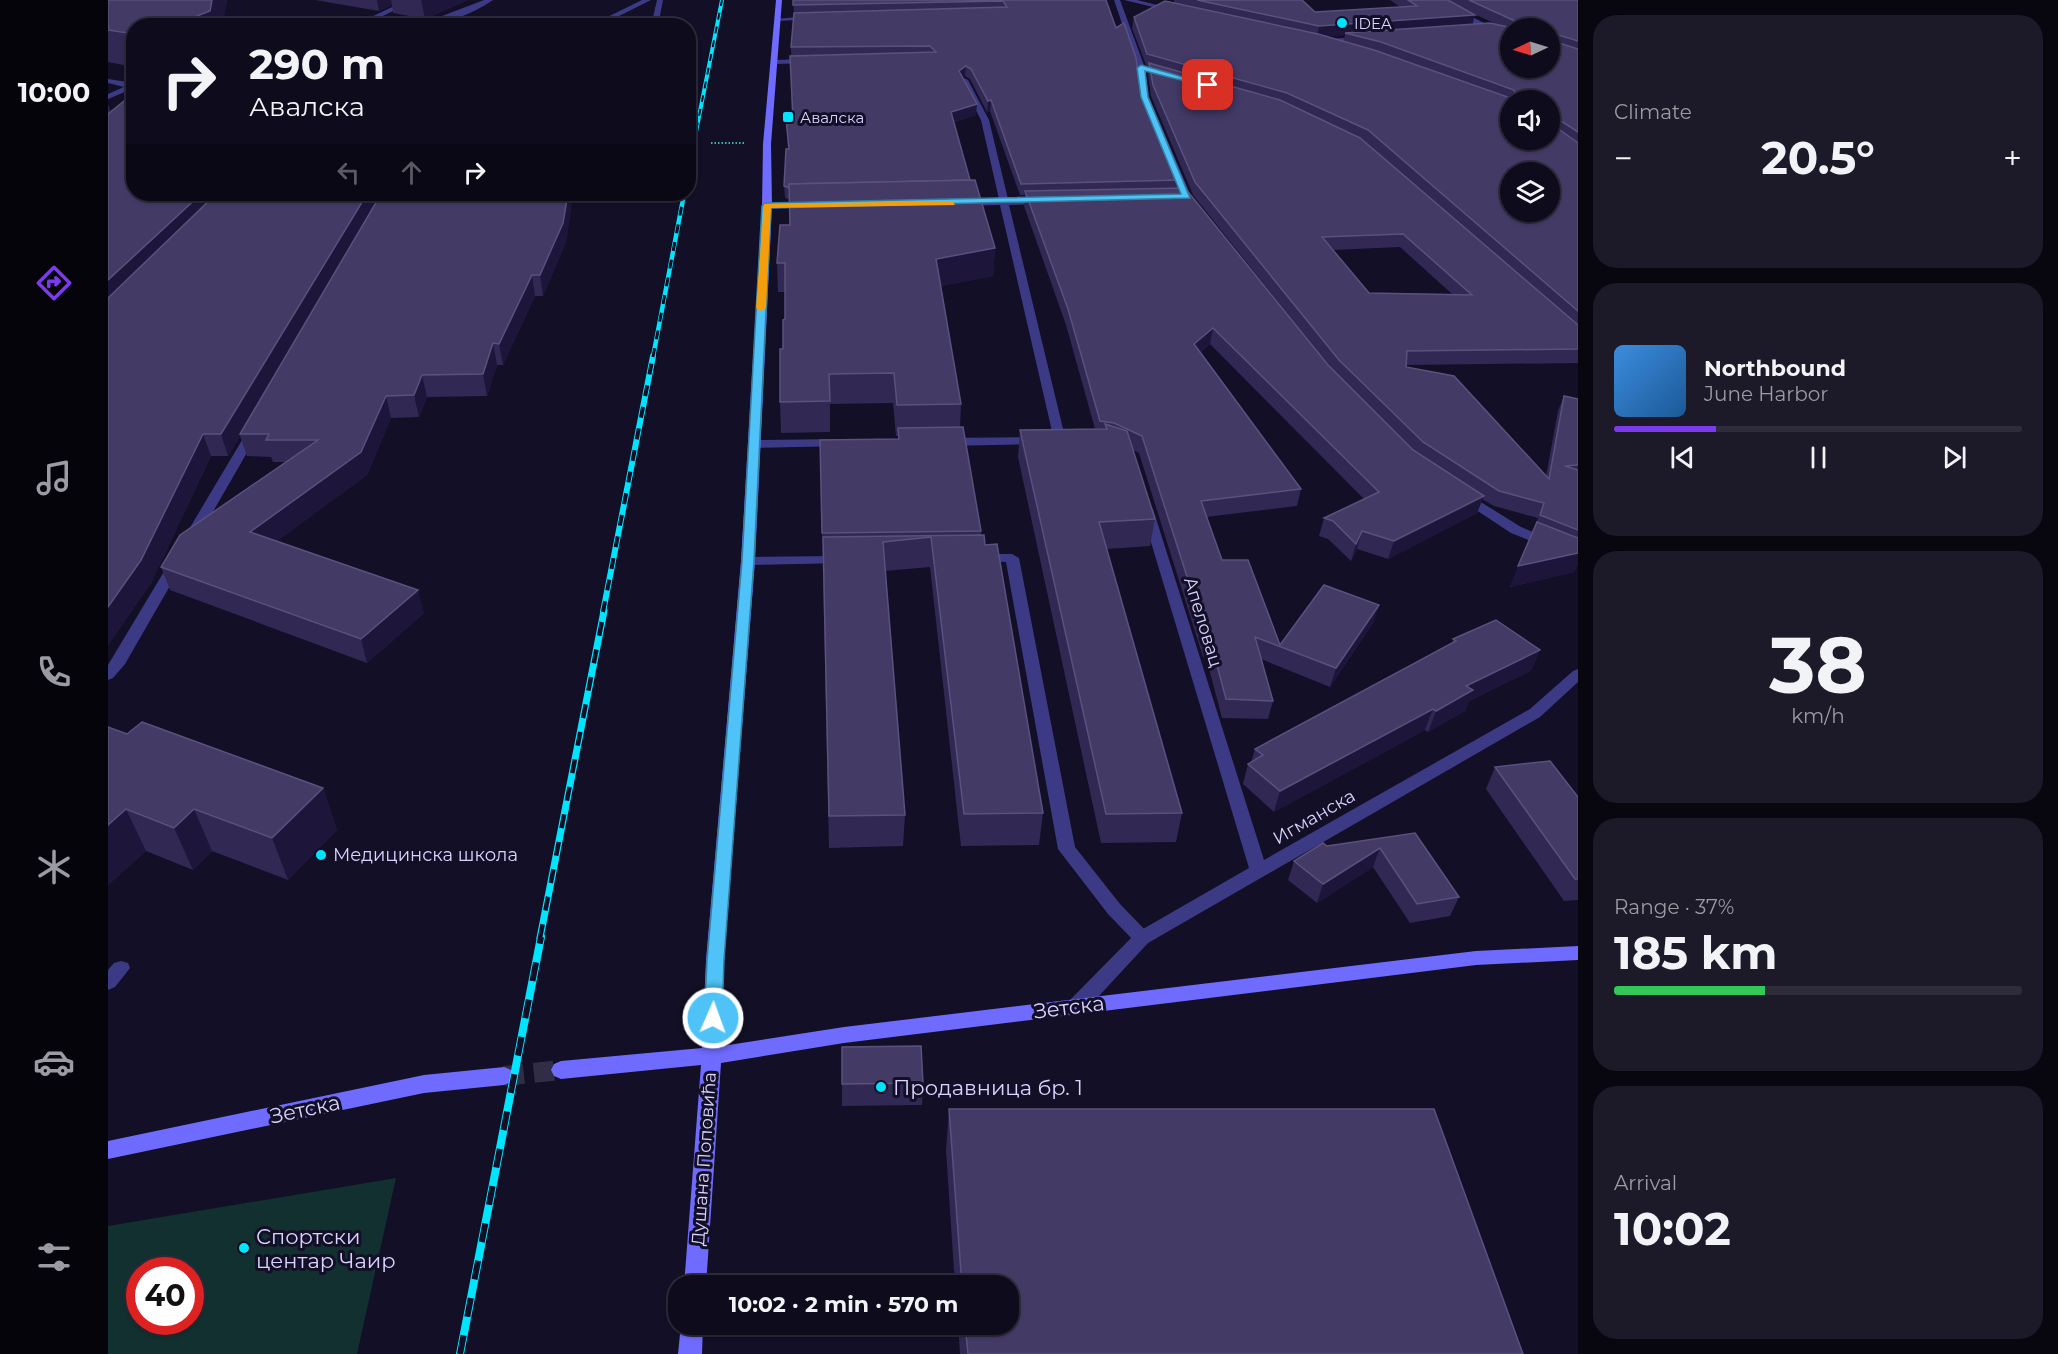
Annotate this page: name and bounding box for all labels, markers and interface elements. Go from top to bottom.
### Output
place label: IDEA [1354,14,1392,33]
marker: IDEA [1335,16,1349,30]
north arrow [1500,18,1560,78]
map controls [1500,18,1560,222]
text: 290 m [249,38,385,90]
icon: right [150,42,228,120]
pin [1182,59,1233,110]
icon: arrive [1191,68,1224,101]
text: 10:00 [18,76,90,109]
text: Авалска [249,90,365,123]
button: sound [1500,90,1560,150]
text: Climate [1614,100,1692,124]
place label: Авалска [800,108,864,127]
marker: Авалска [781,110,795,124]
text: 20.5° [1761,130,1875,185]
text: − [1614,138,1633,178]
text: + [2003,138,2022,178]
icon: left [332,156,365,189]
icon: ahead [395,156,428,189]
icon: right [458,156,491,189]
button: layers [1500,162,1560,222]
icon: directions [33,262,75,304]
text: Northbound [1704,355,1846,382]
text: June Harbor [1704,382,1828,406]
icon: previous [1666,441,1699,474]
icon: pause [1802,441,1835,474]
icon: next [1938,441,1971,474]
icon: music [33,457,75,499]
street label: Апеловац [1179,574,1227,670]
text: 38 [1769,617,1867,713]
icon: phone [33,651,75,693]
text: km/h [1791,704,1845,728]
street label: Игманска [1269,785,1359,849]
place label: Медицинска школа [333,844,518,866]
icon: climate [33,846,75,888]
marker: Медицинска школа [314,848,328,862]
text: Range · 37% [1614,895,1734,919]
text: 185 km [1614,925,1777,980]
position arrow [681,986,745,1050]
street label: Зетска [1032,990,1106,1024]
icon: car [33,1041,75,1083]
street label: Душана Поповића [687,1071,721,1247]
place label: Продавница бр. 1 [893,1075,1083,1100]
marker: Продавница бр. 1 [874,1080,888,1094]
street label: Зетска [268,1089,342,1129]
text: Arrival [1614,1171,1677,1195]
text: 10:02 [1614,1201,1731,1256]
place label: Спортски центар Чаир [256,1224,396,1273]
icon: filters [33,1236,75,1278]
marker: Спортски центар Чаир [237,1241,251,1255]
speed limit sign: 40 [126,1257,204,1335]
text: 10:02 · 2 min · 570 m [729,1291,958,1318]

